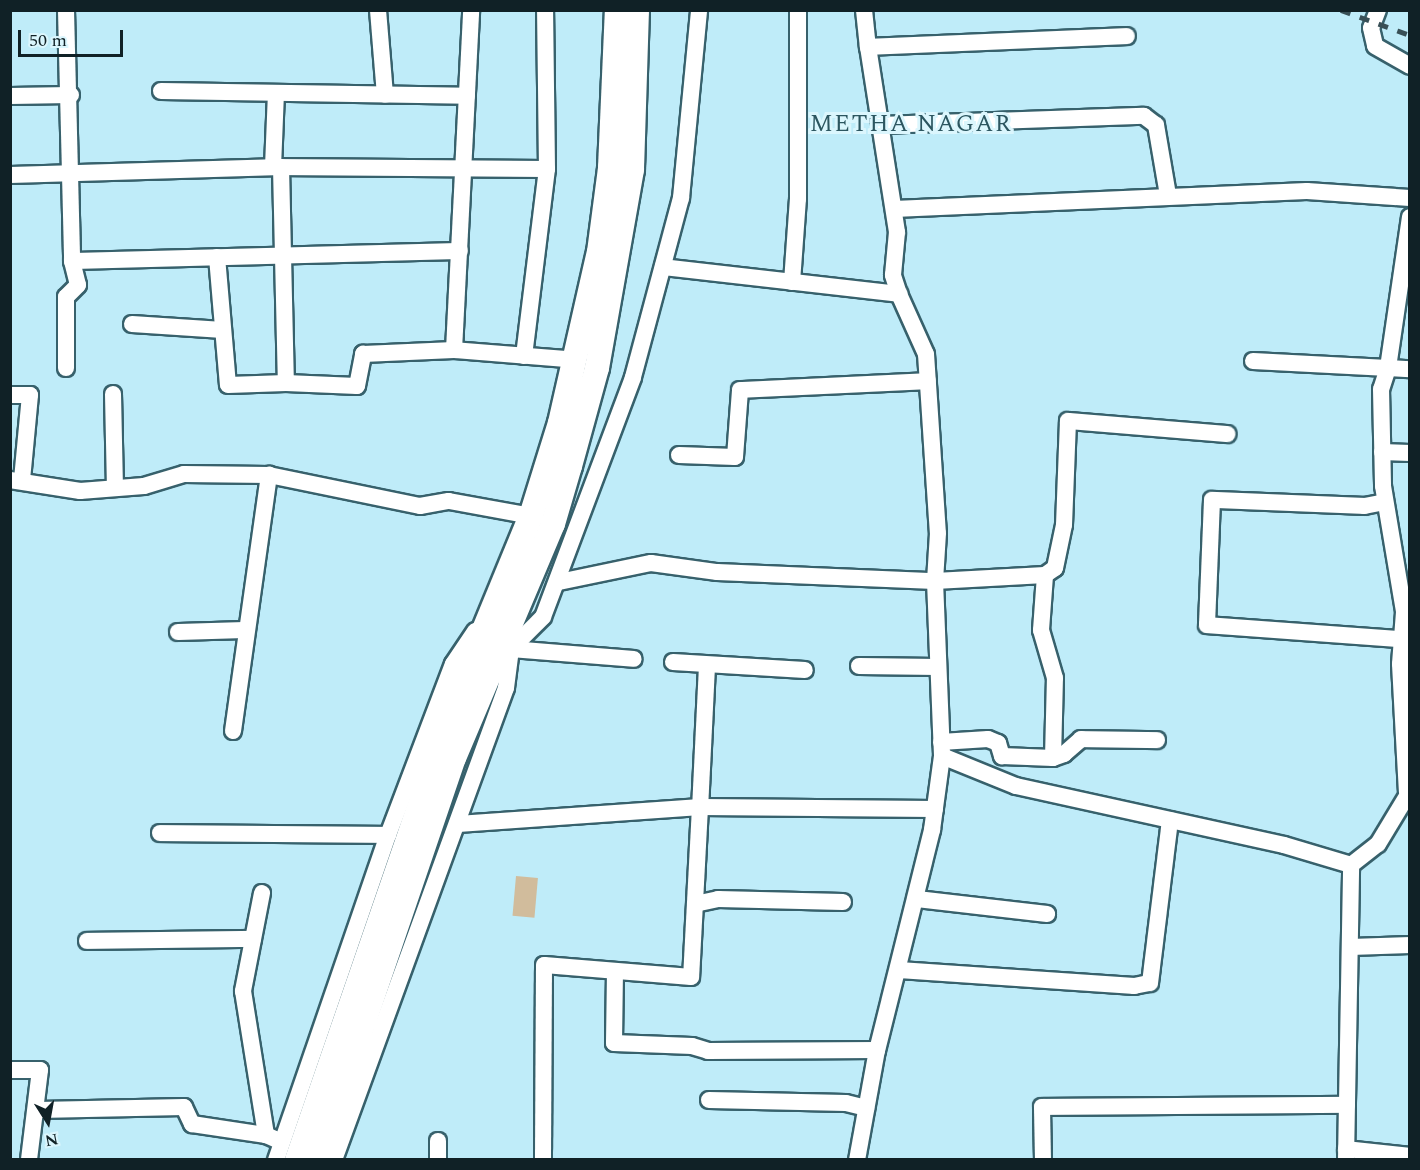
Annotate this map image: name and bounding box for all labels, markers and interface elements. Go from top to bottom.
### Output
scale bar [21,18,126,56]
text: 50 m [29,27,67,54]
district label: METHA NAGAR [810,111,1012,139]
north arrow [18,1092,78,1152]
text: N [43,1127,60,1153]

